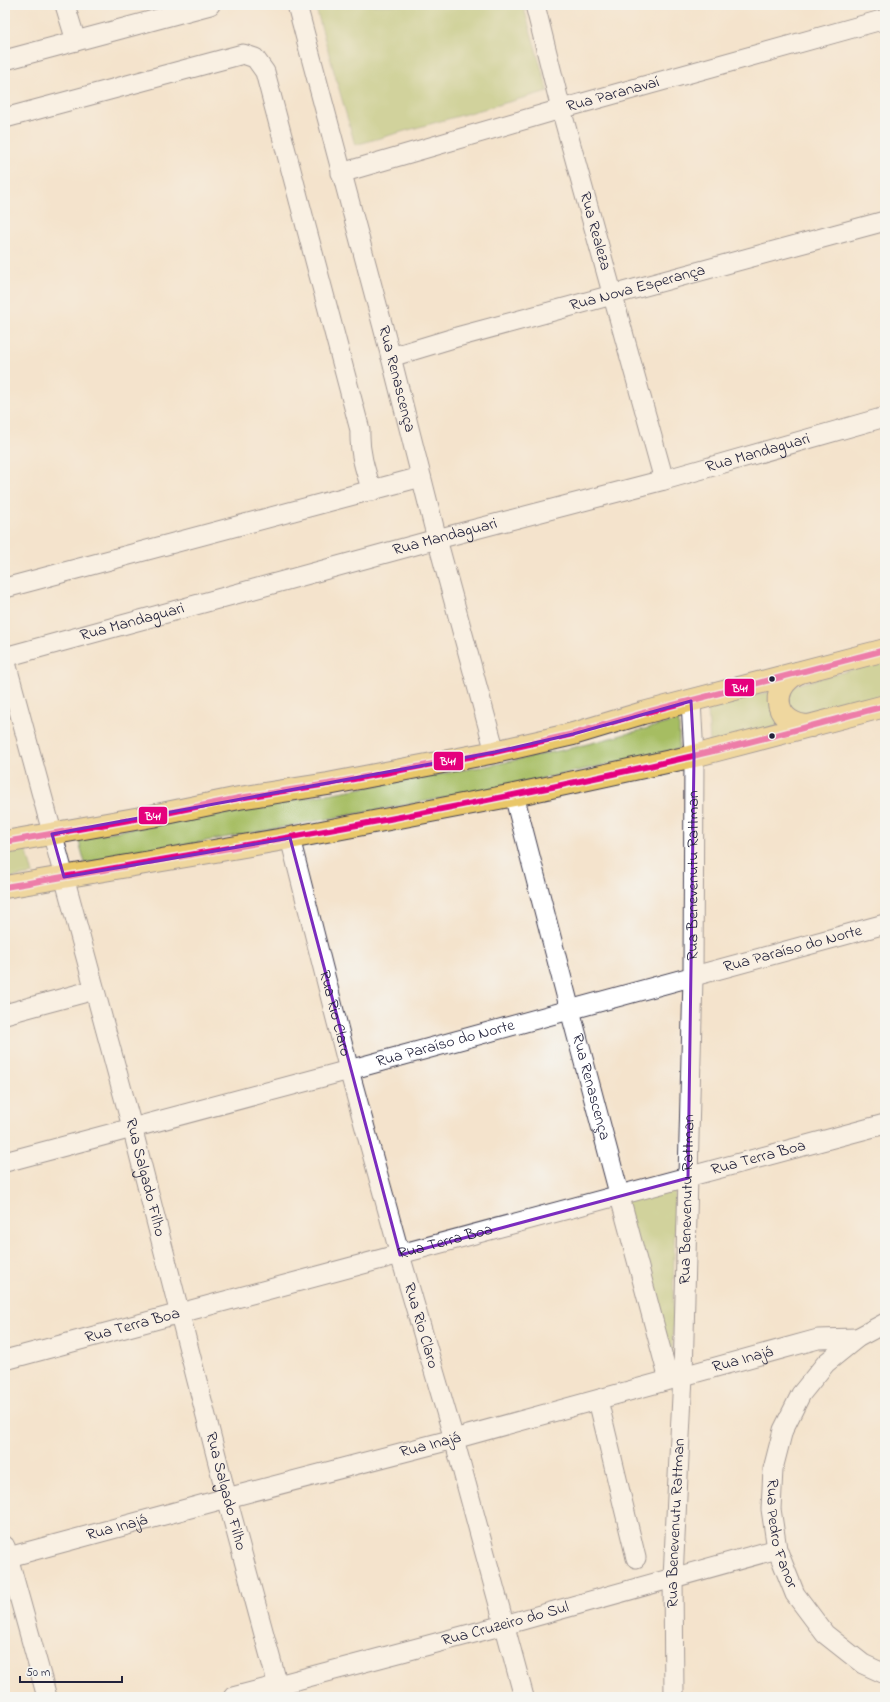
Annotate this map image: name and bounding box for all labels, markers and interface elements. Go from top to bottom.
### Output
street label: Rua Paranavaí [564,70,662,119]
street label: Rua Realeza [573,189,617,273]
street label: Rua Nova Esperança [567,258,708,318]
street label: Rua Renascença [371,323,422,435]
street label: Rua Mandaguari [703,427,813,479]
street label: Rua Mandaguari [390,512,500,563]
street label: Rua Mandaguari [77,596,187,648]
unlabelled marker [767,674,777,684]
line badge: B41 [724,678,755,697]
text: B41 [731,681,748,697]
unlabelled marker [767,731,777,741]
line badge: B41 [433,751,464,771]
text: B41 [439,754,456,770]
street label: Rua Benevenutu Rattman [681,790,706,961]
line badge: B41 [138,806,168,825]
text: B41 [144,809,161,825]
street label: Rua Paraíso do Norte [721,919,865,979]
street label: Rua Rio Claro [312,968,357,1059]
street label: Rua Paraíso do Norte [373,1013,518,1074]
street label: Rua Renascença [565,1031,616,1143]
street label: Rua Benevenutu Rattman [673,1114,702,1285]
street label: Rua Salgado Filho [118,1116,172,1239]
street label: Rua Terra Boa [708,1134,808,1182]
street label: Rua Terra Boa [395,1218,496,1266]
street label: Rua Rio Claro [397,1280,445,1371]
street label: Rua Terra Boa [82,1302,183,1350]
street label: Rua Inajá [710,1340,776,1379]
street label: Rua Inajá [397,1426,464,1465]
street label: Rua Salgado Filho [199,1430,253,1553]
street label: Rua Benevenutu Rattman [661,1437,692,1608]
street label: Rua Pedro Fanor [759,1478,804,1592]
street label: Rua Inajá [84,1508,150,1547]
street label: Rua Cruzeiro do Sul [439,1595,572,1653]
scale bar [20,1658,122,1684]
text: 50 m [26,1664,50,1682]

